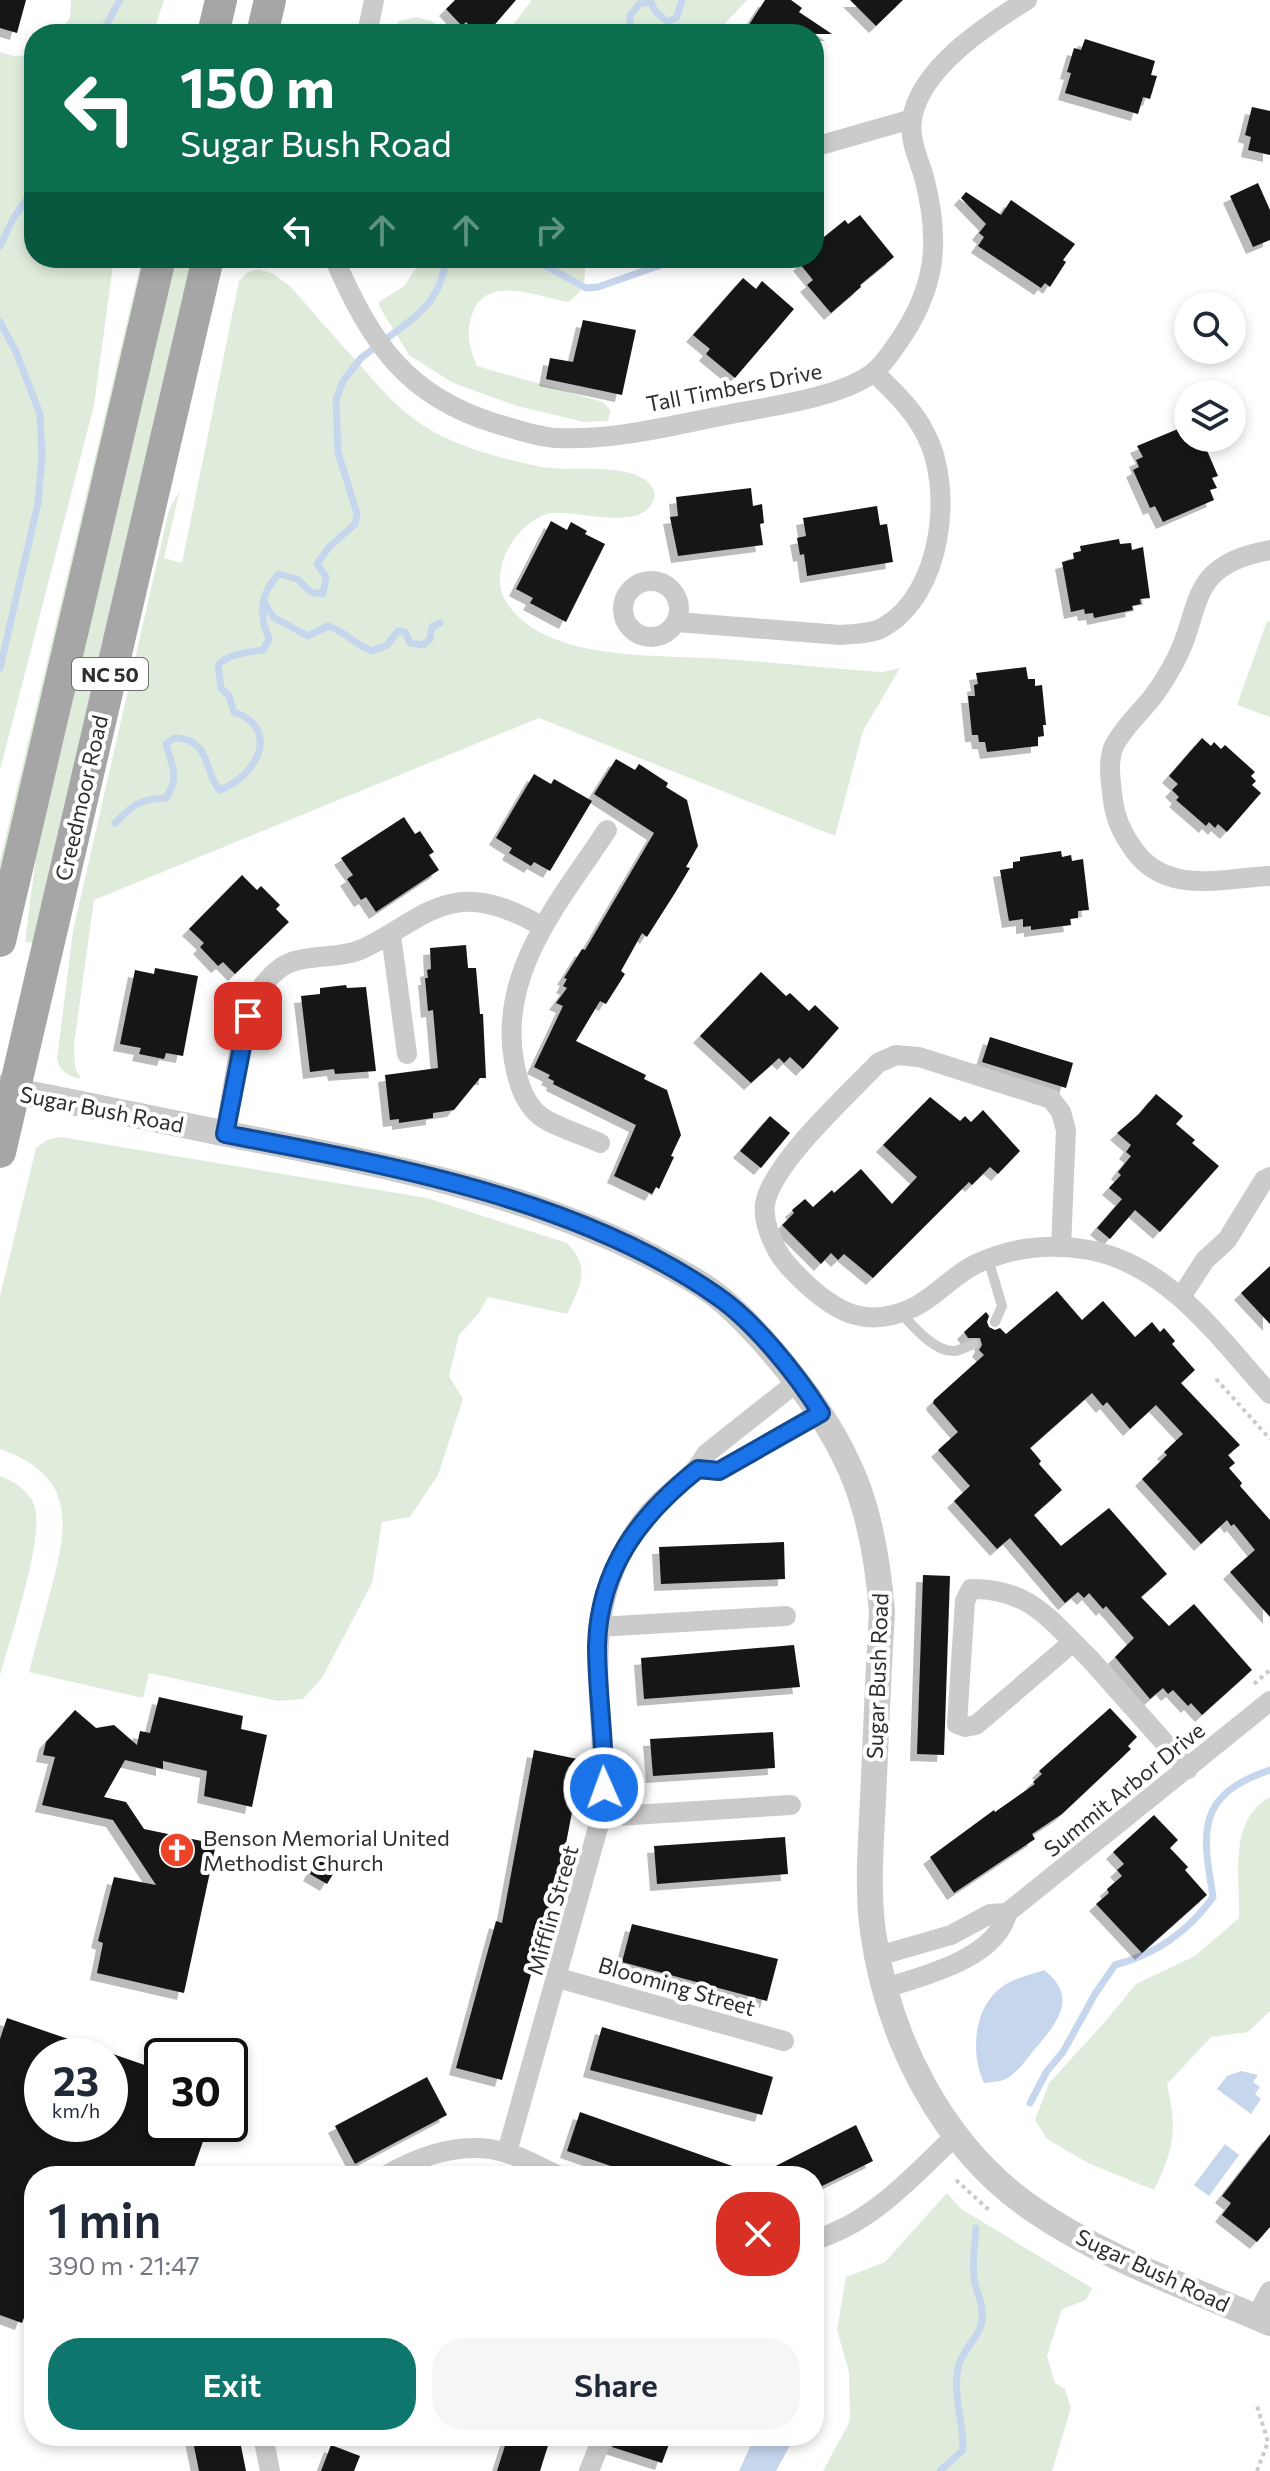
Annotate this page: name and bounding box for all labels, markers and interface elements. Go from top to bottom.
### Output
text: 150 m [180,51,335,120]
icon: left [48,56,152,160]
text: Sugar Bush Road [180,120,452,164]
icon: left [276,208,320,252]
icon: ahead [360,208,404,252]
icon: ahead [444,208,488,252]
icon: right [528,208,572,252]
map controls [1174,292,1246,452]
button: search [1174,292,1246,364]
street label: Tall Timbers Drive [644,357,824,417]
button: layers [1174,380,1246,452]
road number: NC 50 [72,658,148,690]
street label: Creedmoor Road [49,712,113,884]
pin [214,982,282,1050]
icon: arrive [226,994,270,1038]
street label: Sugar Bush Road [18,1080,186,1138]
street label: Sugar Bush Road [861,1593,893,1759]
street label: Summit Arbor Drive [1038,1716,1210,1862]
position arrow [562,1746,646,1830]
place label: Benson Memorial United Methodist Church [203,1824,450,1876]
church icon: Benson Memorial United Methodist Church [158,1831,196,1869]
street label: Mifflin Street [521,1842,583,1978]
street label: Blooming Street [595,1951,759,2021]
speed limit sign: 30 [144,2038,248,2142]
text: 23 [53,2055,99,2104]
text: km/h [52,2098,100,2122]
text: 1 min [48,2189,161,2248]
button: close [716,2192,800,2276]
street label: Sugar Bush Road [1072,2223,1234,2317]
text: 390 m · 21:47 [48,2249,200,2280]
button: Exit [48,2338,416,2430]
button: Share [432,2338,800,2430]

